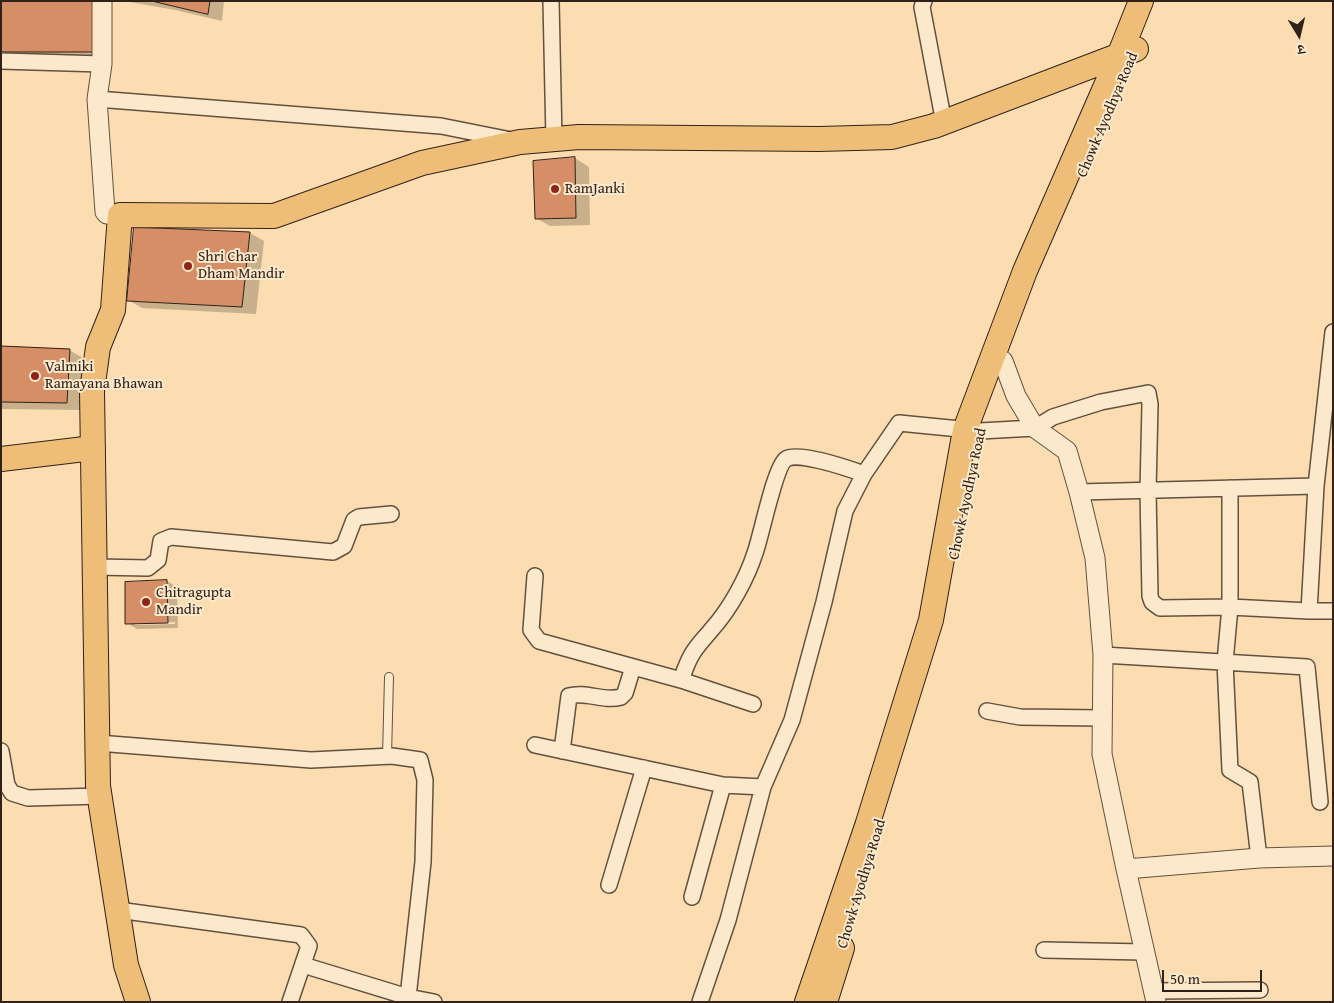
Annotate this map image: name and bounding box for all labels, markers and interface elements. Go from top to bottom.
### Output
north arrow [1274,10,1324,60]
text: उ [1296,39,1306,60]
street label: Chowk Ayodhya Road [1073,50,1143,180]
place label: RamJanki [565,180,625,198]
marker: RamJanki [549,183,561,195]
place label: Shri Char Dham Mandir [198,248,284,283]
marker: Shri Char Dham Mandir [182,260,194,272]
place label: Valmiki Ramayana Bhawan [45,358,163,393]
marker: Valmiki Ramayana Bhawan [29,370,41,382]
street label: Chowk Ayodhya Road [945,426,991,562]
place label: Chitragupta Mandir [156,584,231,619]
marker: Chitragupta Mandir [140,596,152,608]
street label: Chowk Ayodhya Road [834,817,890,951]
scale bar [1164,960,1264,992]
text: 50 m [1170,968,1200,989]

